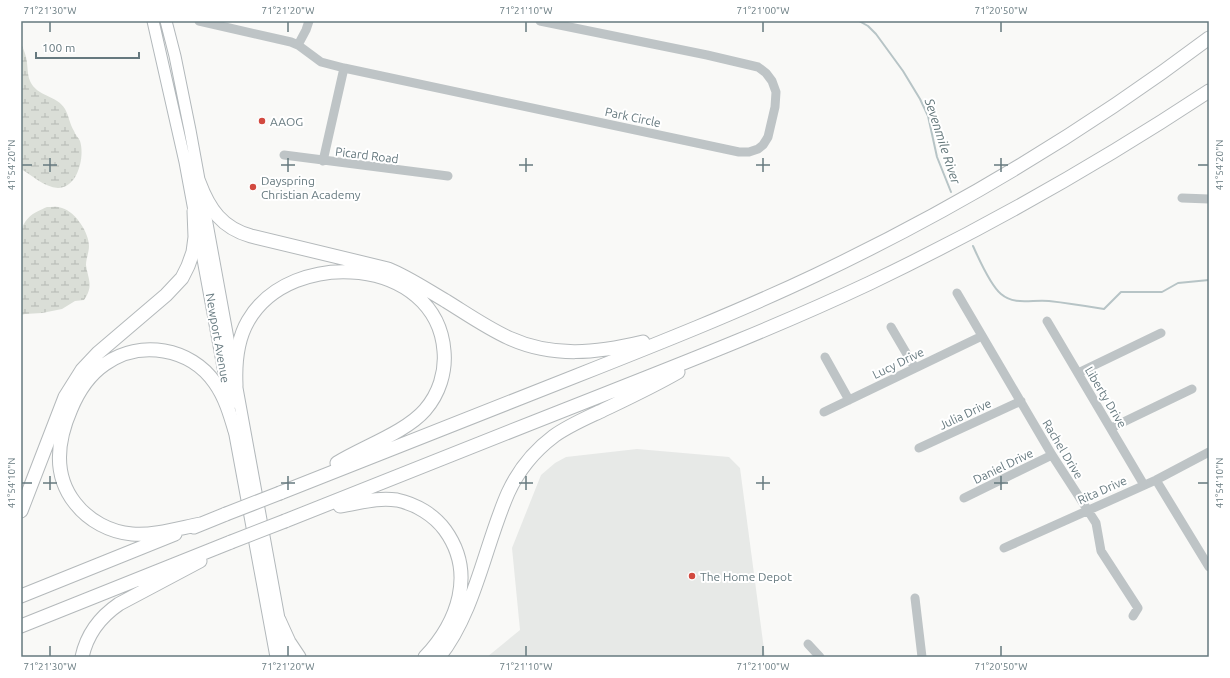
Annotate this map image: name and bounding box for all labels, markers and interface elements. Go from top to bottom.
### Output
text: 71°21'30"W [24,5,76,16]
text: 71°21'20"W [262,5,314,16]
text: 71°21'10"W [500,5,552,16]
text: 71°21'00"W [737,5,789,16]
text: 71°20'50"W [975,5,1027,16]
scale bar [36,34,139,60]
text: 100 m [42,41,75,54]
water label: Sevenmile River [922,95,964,187]
street label: Park Circle [604,105,662,129]
place label: AAOG [270,115,303,128]
marker: AAOG [257,116,267,126]
text: 41°54'20"N [6,140,17,190]
text: 41°54'20"N [1214,140,1225,190]
street label: Picard Road [335,145,399,165]
place label: Dayspring Christian Academy [261,174,361,201]
marker: Dayspring Christian Academy [248,182,258,192]
street label: Newport Avenue [204,292,232,384]
street label: Lucy Drive [870,345,926,381]
street label: Liberty Drive [1083,364,1129,430]
street label: Julia Drive [937,396,993,432]
street label: Rachel Drive [1040,417,1086,481]
street label: Daniel Drive [971,446,1035,486]
text: 41°54'10"N [6,458,17,508]
text: 41°54'10"N [1214,458,1225,508]
street label: Rita Drive [1075,473,1129,507]
place label: The Home Depot [700,570,792,583]
marker: The Home Depot [687,571,697,581]
text: 71°21'30"W [24,661,76,672]
text: 71°21'20"W [262,661,314,672]
text: 71°21'10"W [500,661,552,672]
text: 71°21'00"W [737,661,789,672]
text: 71°20'50"W [975,661,1027,672]

